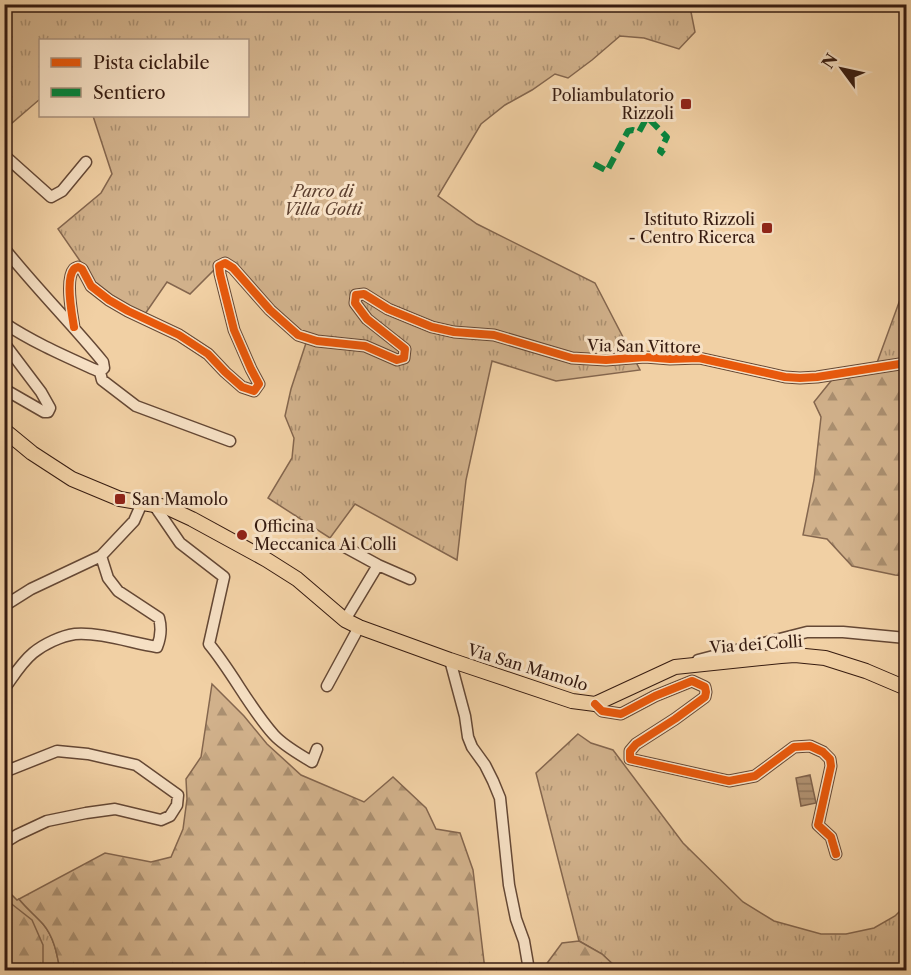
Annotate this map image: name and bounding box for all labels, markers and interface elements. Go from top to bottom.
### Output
legend [39,39,249,117]
north arrow [812,39,872,99]
text: N [817,49,842,72]
text: Pista ciclabile [93,52,210,74]
text: Sentiero [93,82,165,104]
place label: Poliambulatorio Rizzoli [551,85,674,123]
marker: Poliambulatorio Rizzoli [679,97,693,111]
park label: Parco di Villa Gotti [284,181,363,219]
place label: Istituto Rizzoli - Centro Ricerca [629,209,756,247]
marker: Istituto Rizzoli - Centro Ricerca [760,221,774,235]
street label: Via San Vittore [586,335,701,357]
place label: San Mamolo [132,489,228,509]
marker: San Mamolo [113,492,127,506]
place label: Officina Meccanica Ai Colli [254,516,397,554]
marker: Officina Meccanica Ai Colli [235,528,249,542]
street label: Via dei Colli [708,631,803,657]
street label: Via San Mamolo [464,639,591,695]

